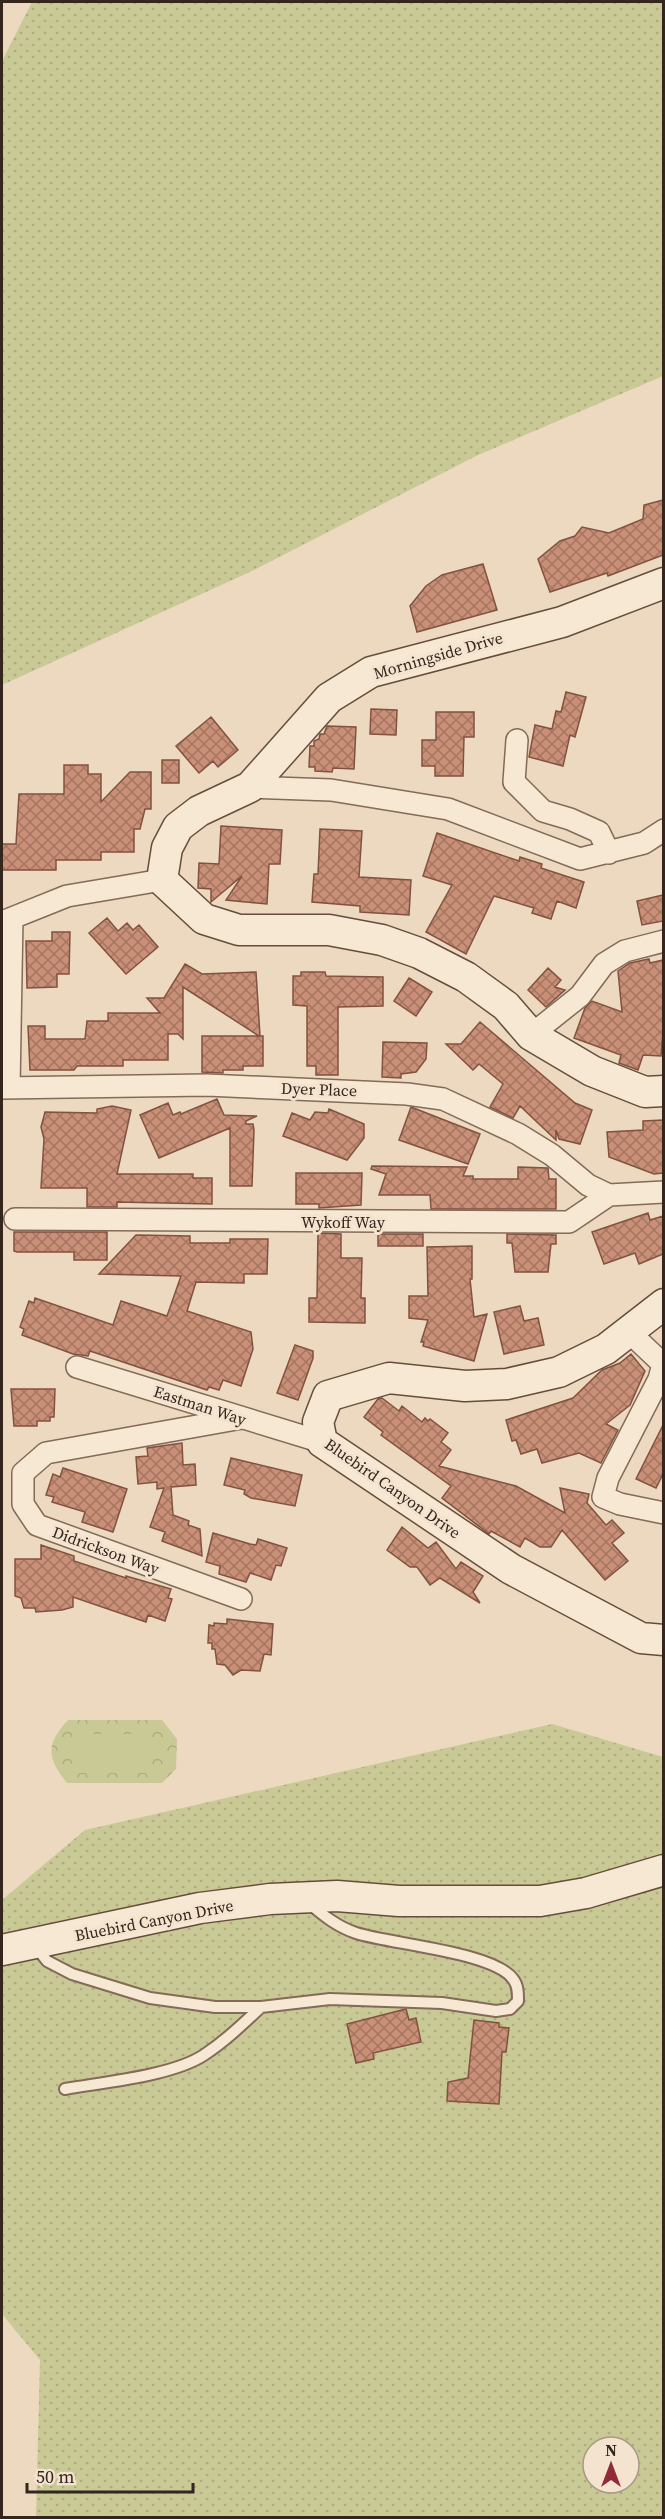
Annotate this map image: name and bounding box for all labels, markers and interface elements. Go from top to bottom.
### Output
street label: Morningside Drive [371,626,505,684]
street label: Dyer Place [281,1077,357,1101]
street label: Wykoff Way [301,1211,386,1233]
street label: Eastman Way [151,1380,250,1431]
street label: Bluebird Canyon Drive [321,1433,465,1543]
street label: Didrickson Way [50,1520,163,1580]
street label: Bluebird Canyon Drive [73,1894,235,1946]
north arrow [581,2435,641,2495]
text: N [605,2439,617,2461]
scale bar [27,2456,194,2494]
text: 50 m [36,2464,74,2489]

